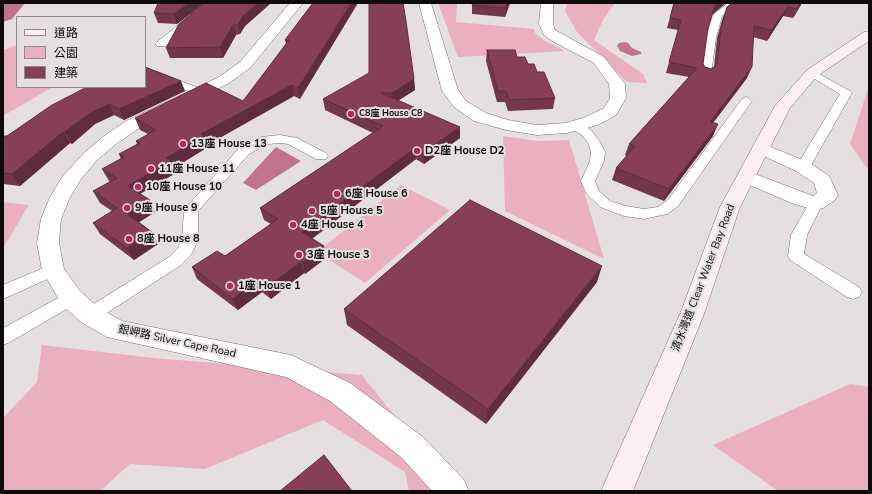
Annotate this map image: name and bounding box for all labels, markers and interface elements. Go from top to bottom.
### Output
legend [16,16,146,88]
text: 道路 [54,25,78,41]
text: 公園 [54,45,78,61]
text: 建築 [54,65,78,81]
marker: C8座 House C8 [346,109,356,119]
place label: C8座 House C8 [359,109,423,119]
place label: 13座 House 13 [191,137,267,151]
marker: 13座 House 13 [178,139,188,149]
place label: D2座 House D2 [425,144,504,158]
marker: D2座 House D2 [412,146,422,156]
place label: 11座 House 11 [159,162,235,176]
marker: 11座 House 11 [146,164,156,174]
place label: 10座 House 10 [146,180,222,194]
marker: 10座 House 10 [133,182,143,192]
place label: 6座 House 6 [345,187,408,201]
marker: 6座 House 6 [332,189,342,199]
place label: 9座 House 9 [135,201,198,215]
street label: 清水灣道 Clear Water Bay Road [670,202,738,354]
marker: 9座 House 9 [122,203,132,213]
place label: 5座 House 5 [320,204,383,218]
marker: 5座 House 5 [307,206,317,216]
place label: 4座 House 4 [301,218,364,232]
marker: 4座 House 4 [288,220,298,230]
place label: 8座 House 8 [137,232,200,246]
marker: 8座 House 8 [124,234,134,244]
place label: 3座 House 3 [307,248,370,262]
marker: 3座 House 3 [294,250,304,260]
place label: 1座 House 1 [238,279,301,293]
marker: 1座 House 1 [225,281,235,291]
street label: 銀岬路 Silver Cape Road [117,323,237,361]

